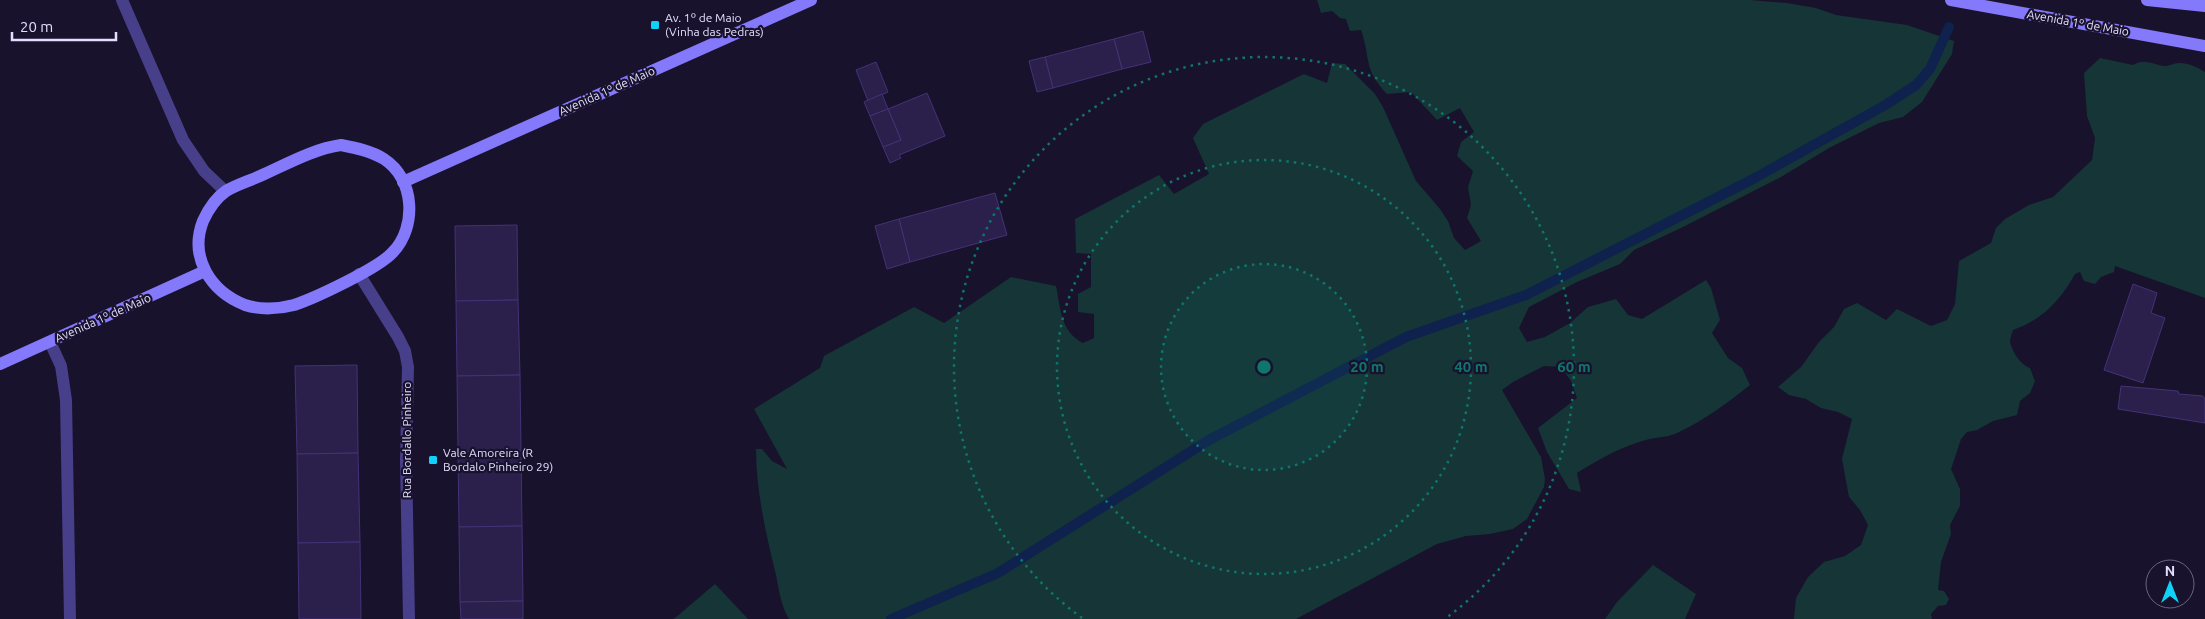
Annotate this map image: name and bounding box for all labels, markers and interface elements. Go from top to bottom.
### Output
street label: Avenida 1º de Maio [2026,7,2130,38]
scale bar [12,10,116,42]
place label: Av. 1º de Maio (Vinha das Pedras) [665,11,764,39]
text: 20 m [20,18,53,35]
marker: Av. 1º de Maio (Vinha das Pedras) [649,19,661,31]
street label: Avenida 1º de Maio [557,64,657,118]
street label: Avenida 1º de Maio [53,291,153,345]
centre of rings [1255,358,1273,376]
text: 20 m [1350,358,1384,375]
text: 40 m [1454,358,1488,375]
text: 60 m [1557,358,1591,375]
street label: Rua Bordallo Pinheiro [400,382,413,498]
place label: Vale Amoreira (R Bordalo Pinheiro 29) [443,446,553,474]
marker: Vale Amoreira (R Bordalo Pinheiro 29) [427,454,439,466]
north arrow [2145,559,2195,609]
text: N [2165,563,2175,579]

